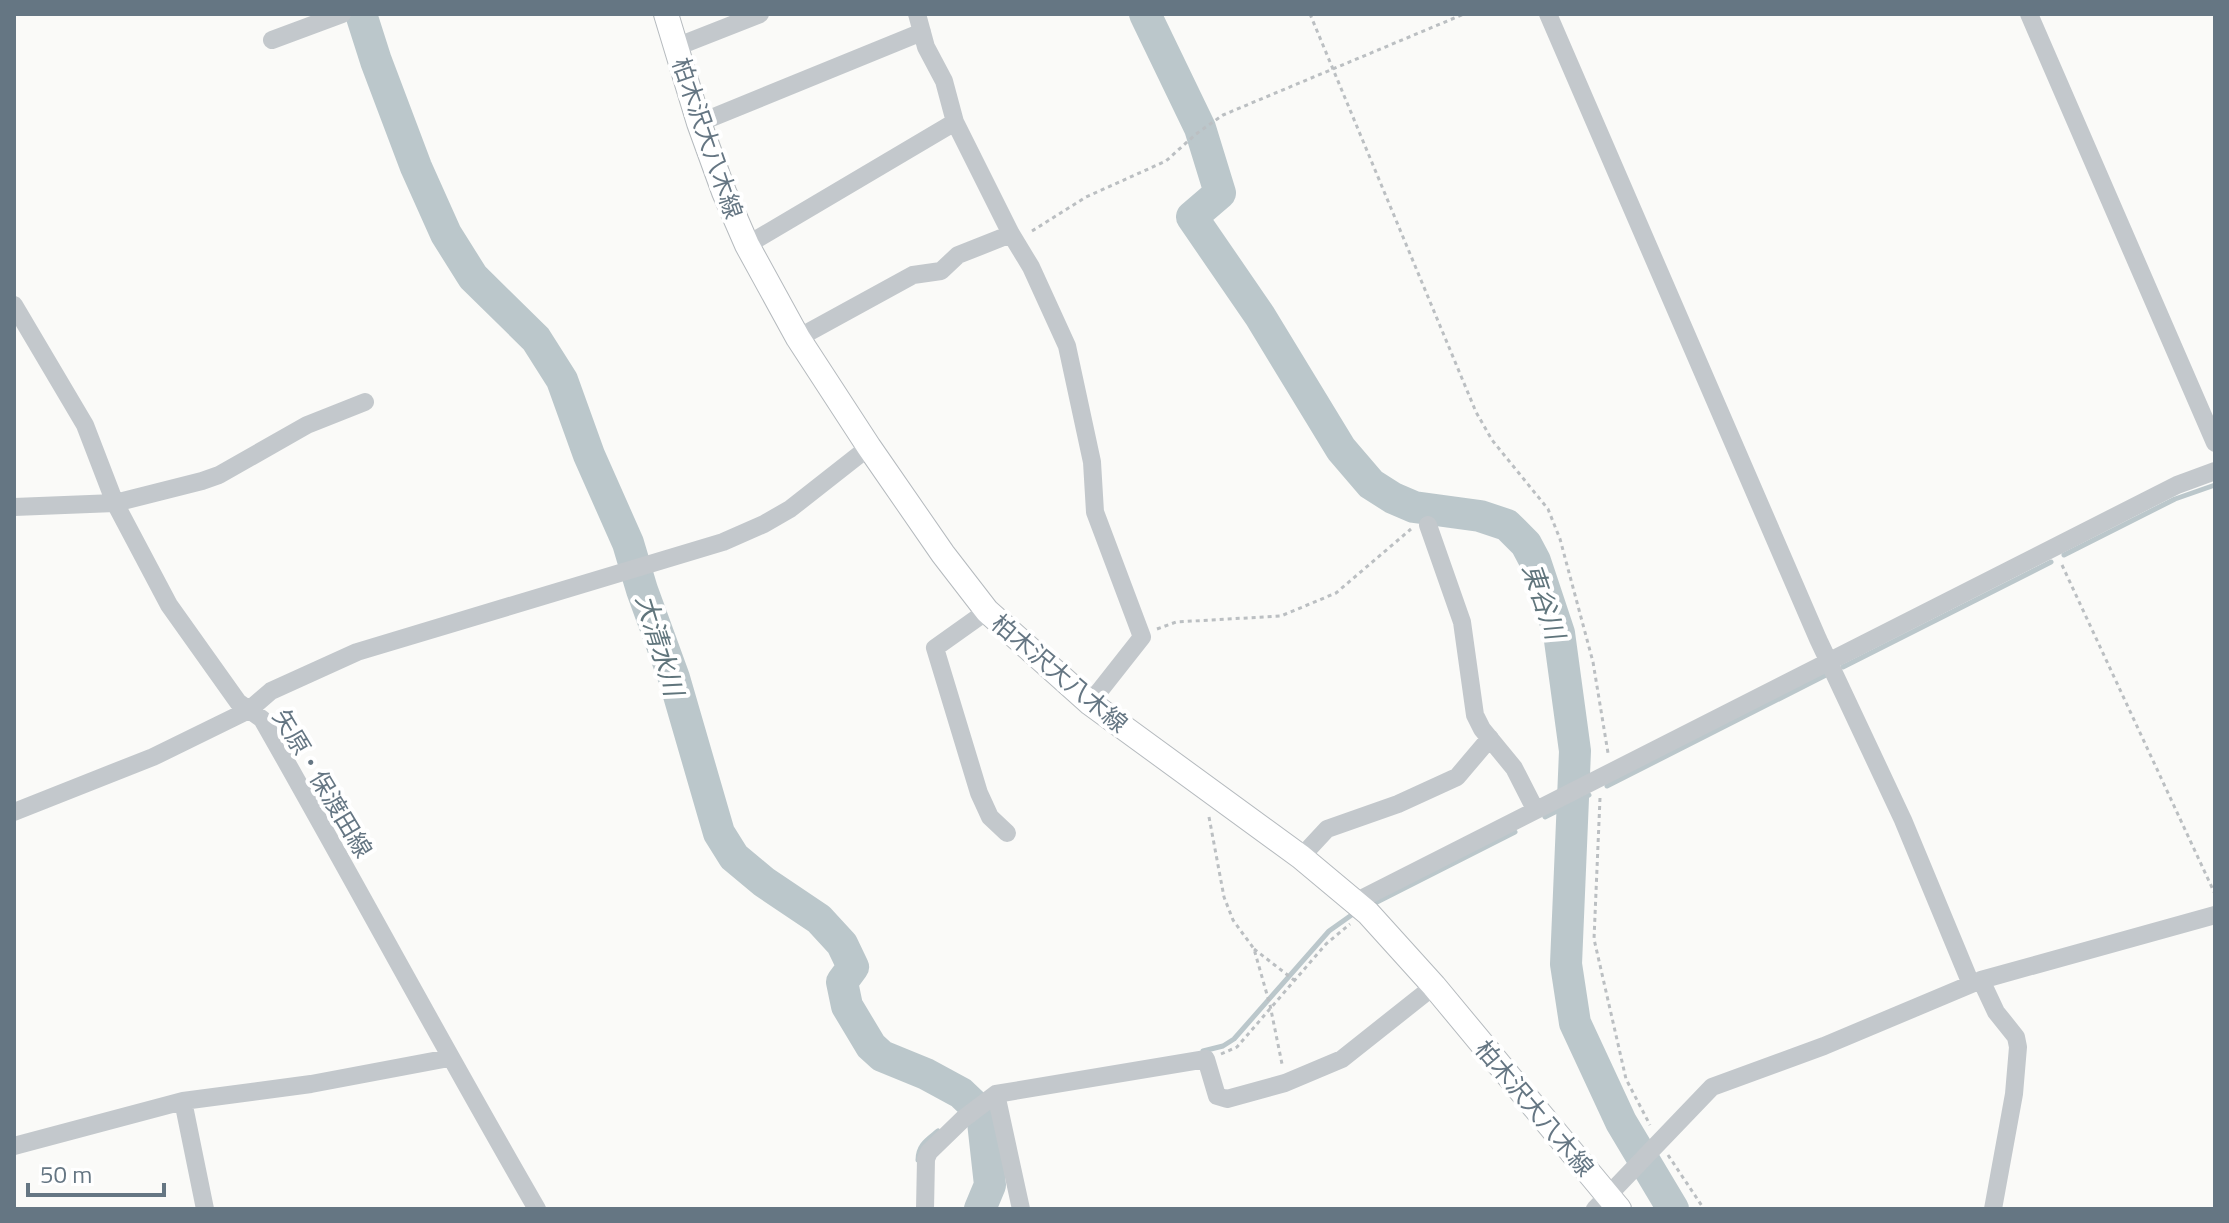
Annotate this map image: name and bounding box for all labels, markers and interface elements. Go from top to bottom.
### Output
street label: 柏木沢大八木線 [664,53,752,223]
water label: 東谷川 [1513,558,1576,647]
water label: 大清水川 [626,590,695,703]
street label: 柏木沢大八木線 [984,605,1136,741]
street label: 矢原・保渡田線 [264,702,382,864]
street label: 柏木沢大八木線 [1467,1032,1603,1184]
scale bar [28,1147,164,1197]
text: 50 m [40,1156,92,1192]

